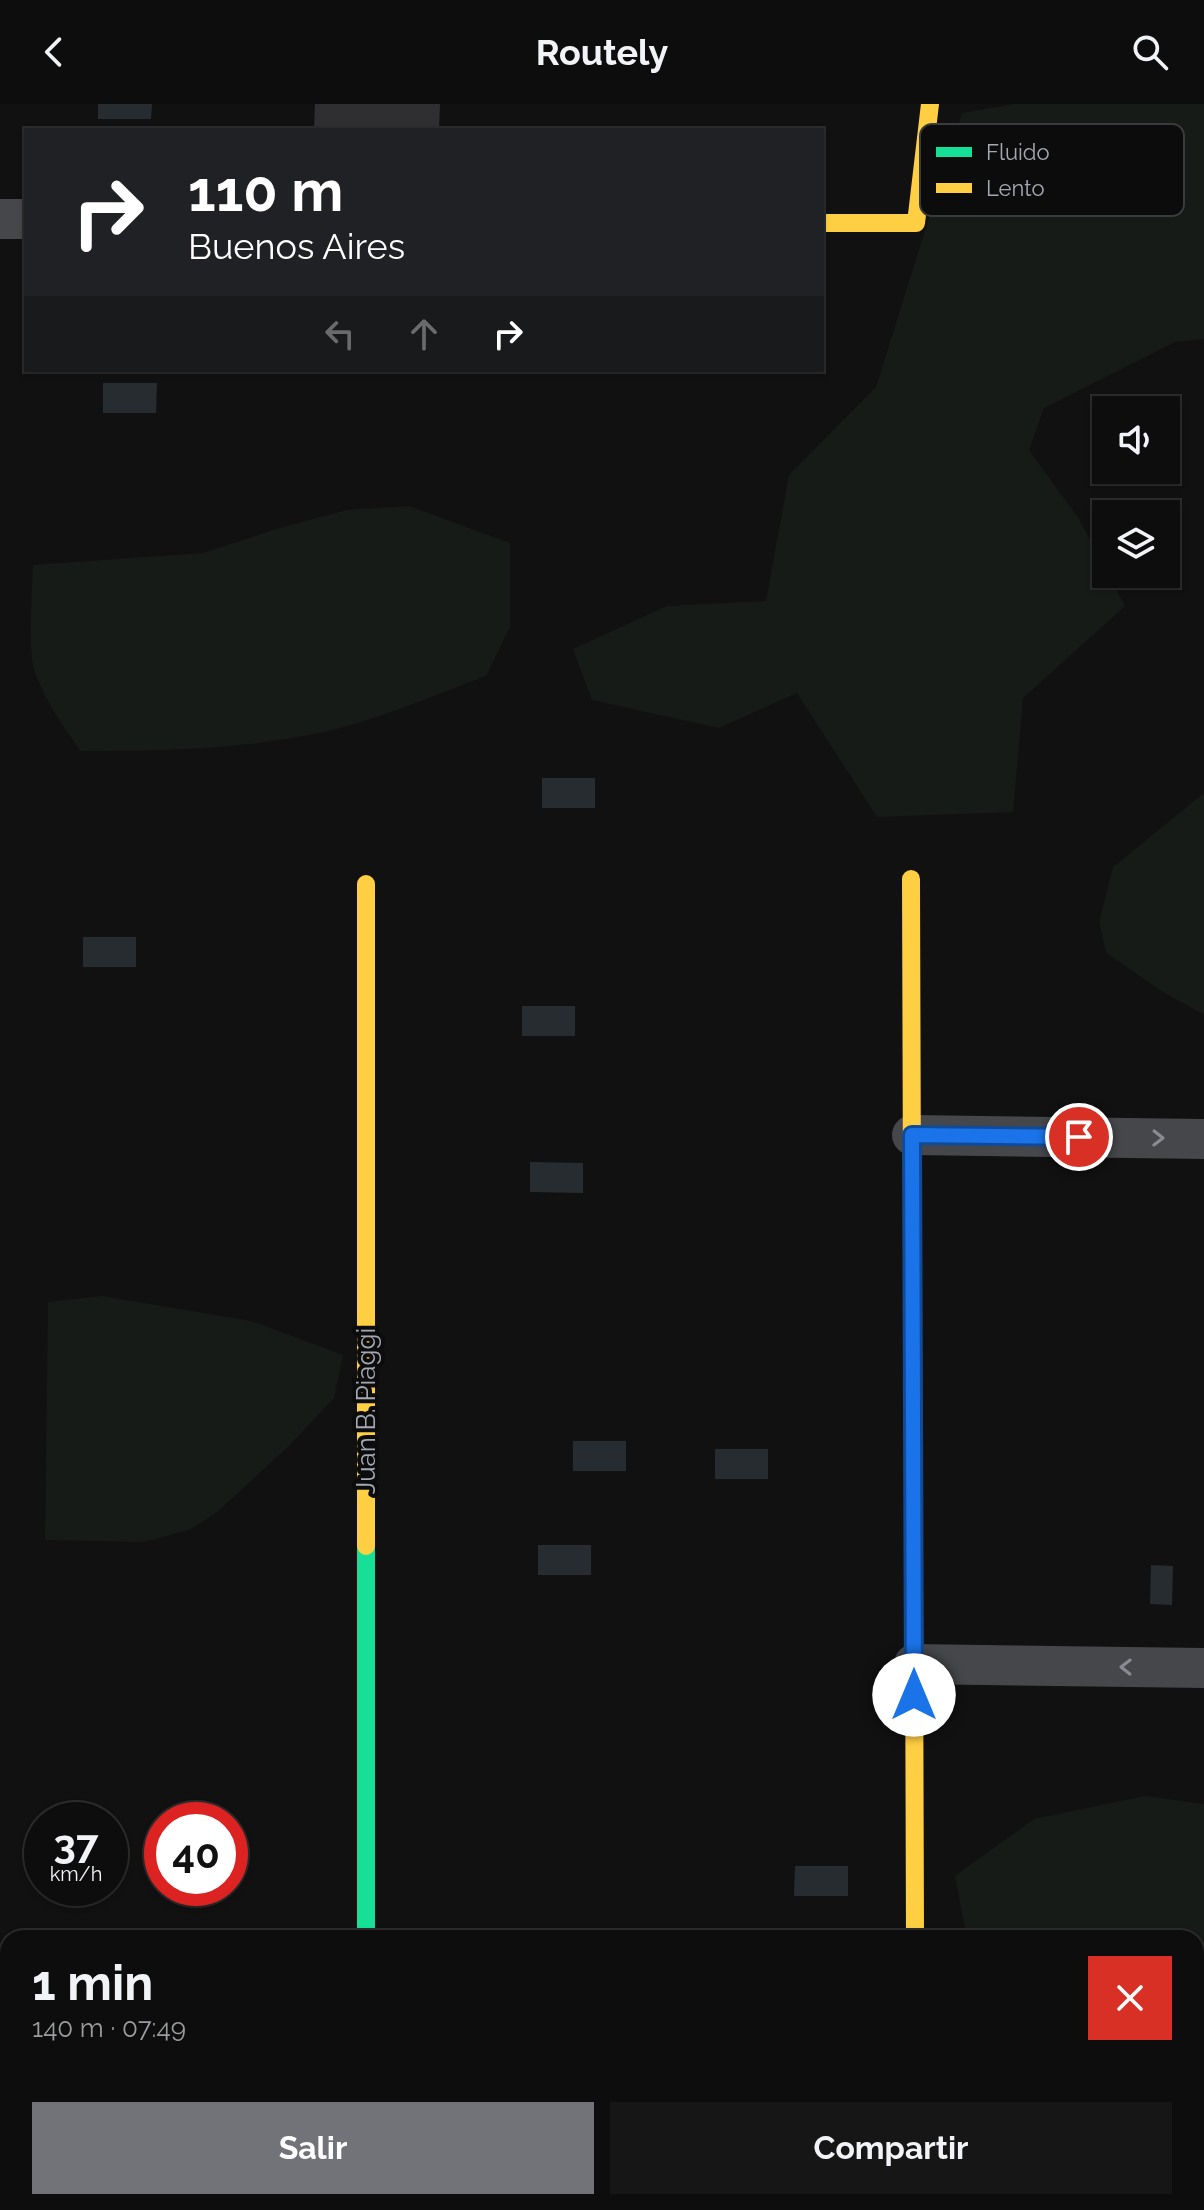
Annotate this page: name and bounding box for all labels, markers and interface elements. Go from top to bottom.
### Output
icon: back [32,30,76,74]
icon: search [1128,30,1172,74]
text: Routely [536,31,668,73]
legend [920,124,1184,216]
text: Fluido [986,139,1050,165]
text: 110 m [188,158,343,224]
icon: right [56,160,160,264]
text: Lento [986,175,1044,201]
text: Buenos Aires [188,225,405,267]
icon: left [318,312,362,356]
icon: ahead [402,312,446,356]
icon: right [486,312,530,356]
map controls [1092,396,1180,588]
button: sound [1092,396,1180,484]
button: layers [1092,500,1180,588]
pin [1045,1103,1113,1171]
icon: arrive [1057,1115,1101,1159]
one-way arrow [1152,1129,1165,1147]
street label: Juan B. Piaggi [351,1328,381,1494]
position arrow [872,1653,956,1737]
one-way arrow [1119,1658,1132,1676]
speed limit sign: 40 [144,1802,248,1906]
text: 37 [54,1820,98,1867]
text: km/h [50,1862,102,1886]
text: 1 min [32,1955,153,2011]
button: close [1088,1956,1172,2040]
text: 140 m · 07:49 [32,2013,186,2043]
button: Salir [32,2102,594,2194]
button: Compartir [610,2102,1172,2194]

